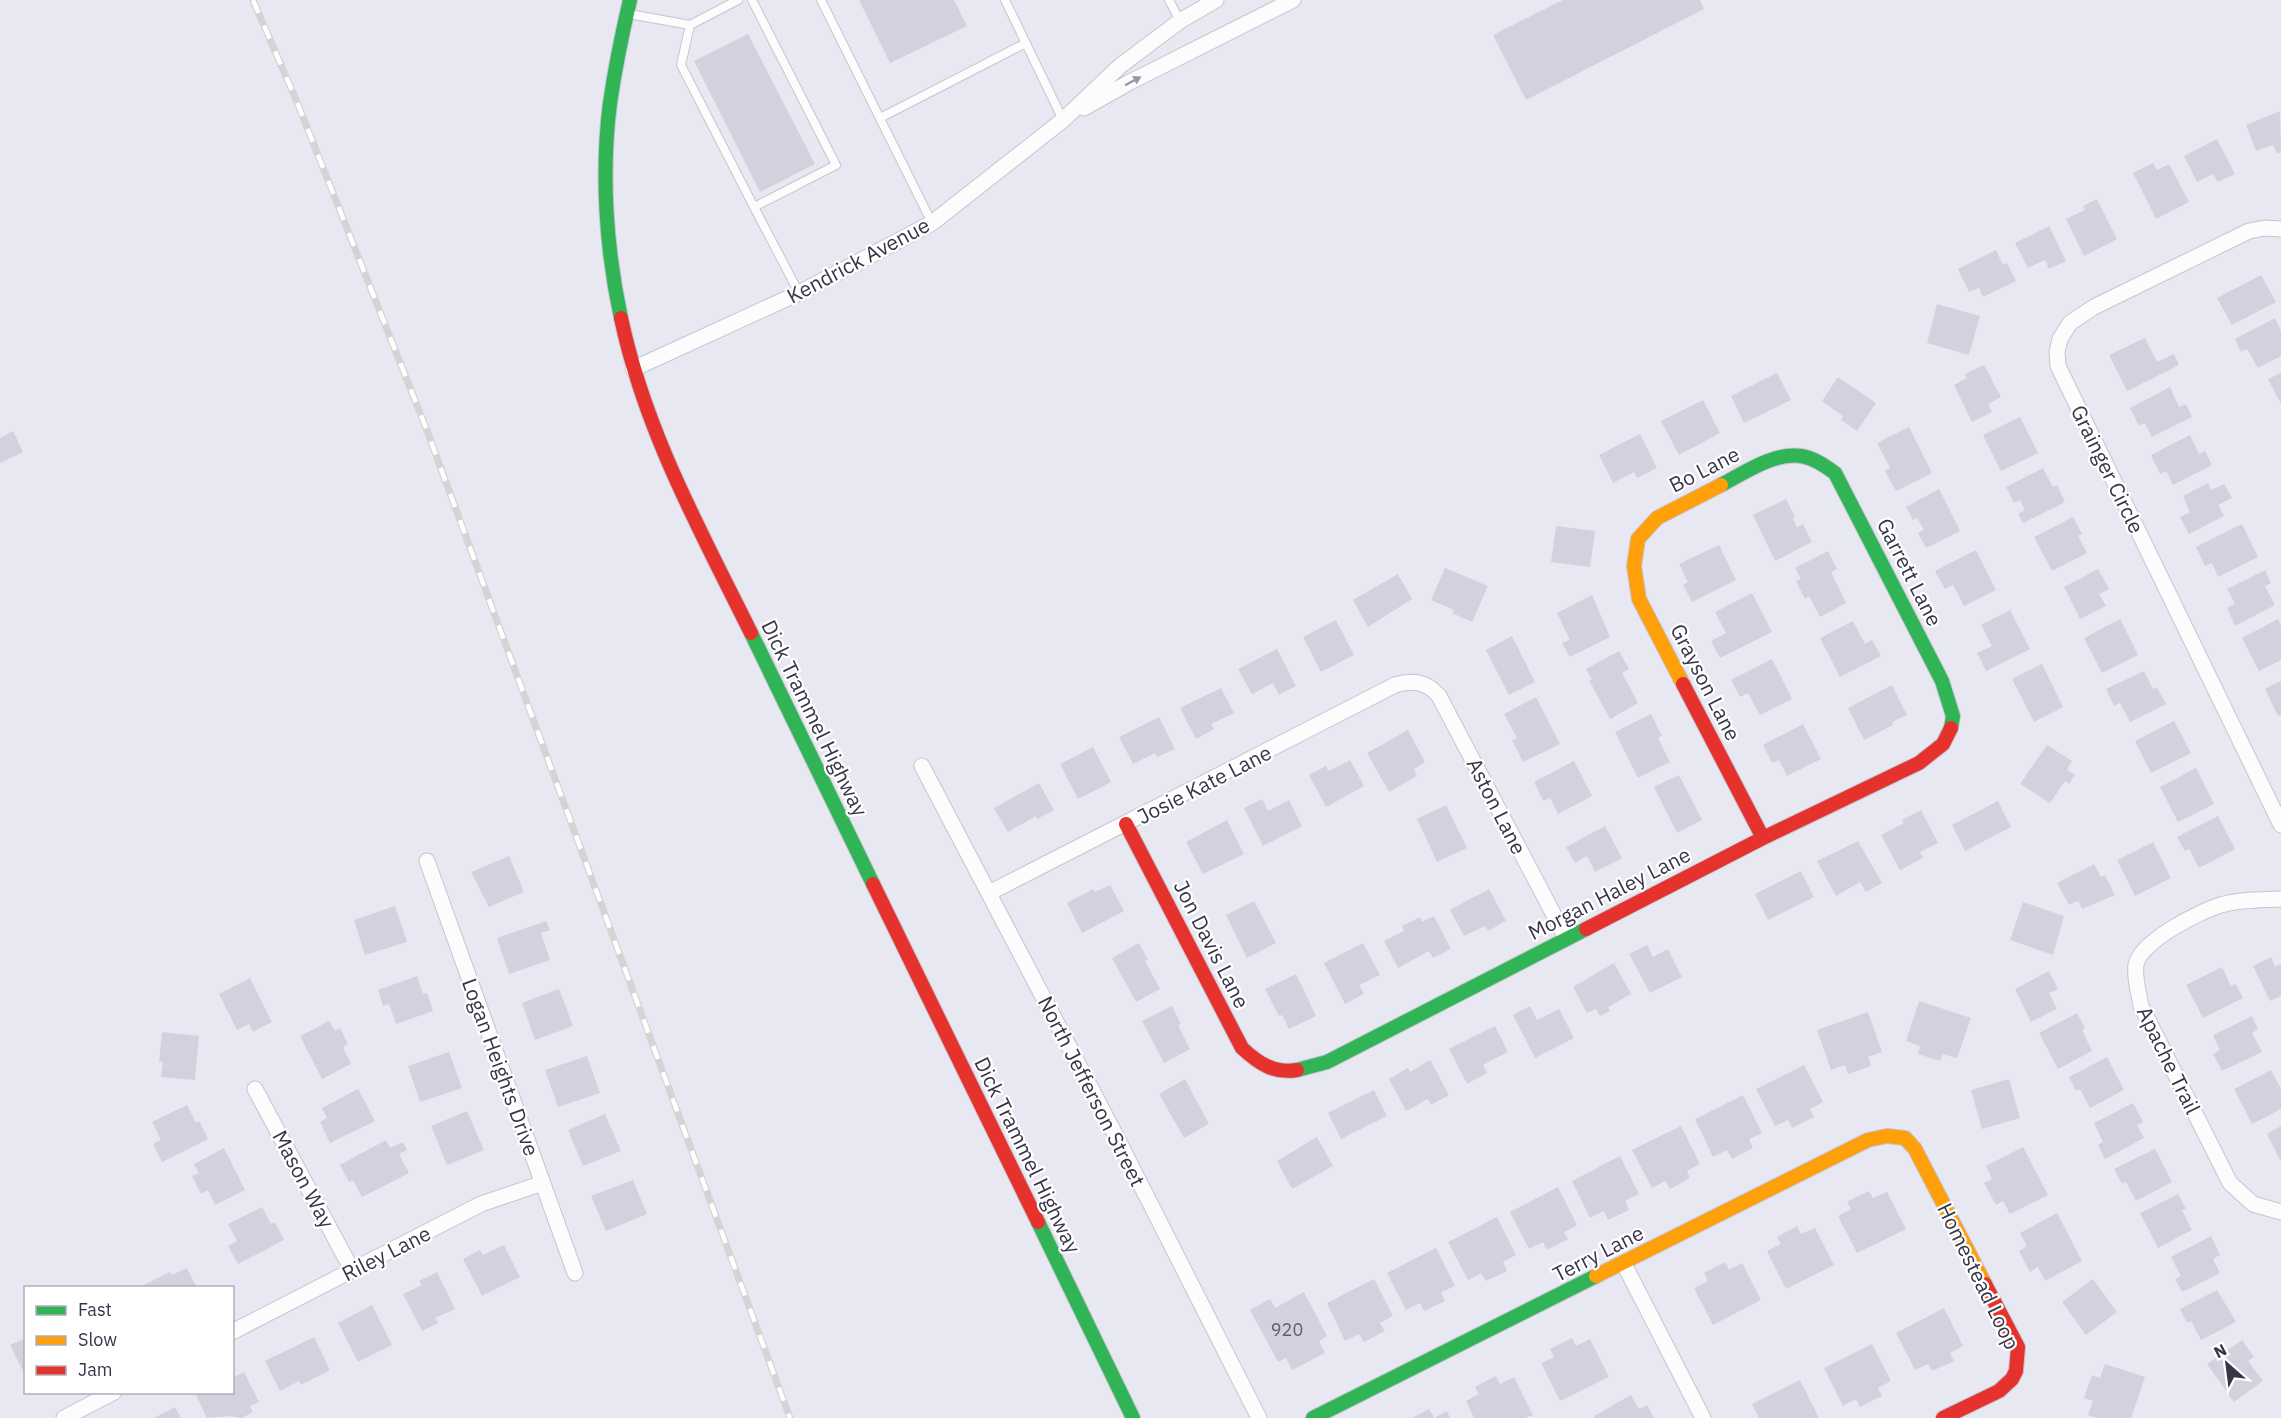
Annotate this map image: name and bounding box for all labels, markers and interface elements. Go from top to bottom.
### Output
one-way arrow [1124,76,1141,86]
street label: Kendrick Avenue [782,211,934,309]
street label: Grainger Circle [2065,400,2151,538]
street label: Bo Lane [1664,439,1744,499]
street label: Garrett Lane [1871,513,1949,631]
street label: Dick Trammel Highway [755,615,875,821]
street label: Grayson Lane [1665,619,1747,745]
street label: Josie Kate Lane [1132,738,1276,830]
street label: Aston Lane [1461,753,1533,859]
street label: Morgan Haley Lane [1523,840,1695,946]
street label: Jon Davis Lane [1168,875,1256,1013]
street label: Logan Heights Drive [456,974,546,1160]
street label: North Jefferson Street [1032,991,1152,1191]
street label: Apache Trail [2131,1001,2207,1119]
street label: Dick Trammel Highway [968,1052,1088,1258]
street label: Mason Way [266,1125,342,1233]
street label: Homestead Loop [1931,1198,2027,1354]
street label: Terry Lane [1548,1218,1648,1288]
street label: Riley Lane [337,1219,435,1287]
legend [24,1286,234,1394]
text: Fast [78,1298,112,1321]
house number: 920 [1271,1318,1303,1341]
text: Slow [78,1328,117,1351]
north arrow [2197,1334,2257,1394]
text: N [2210,1339,2230,1362]
text: Jam [78,1358,113,1381]

